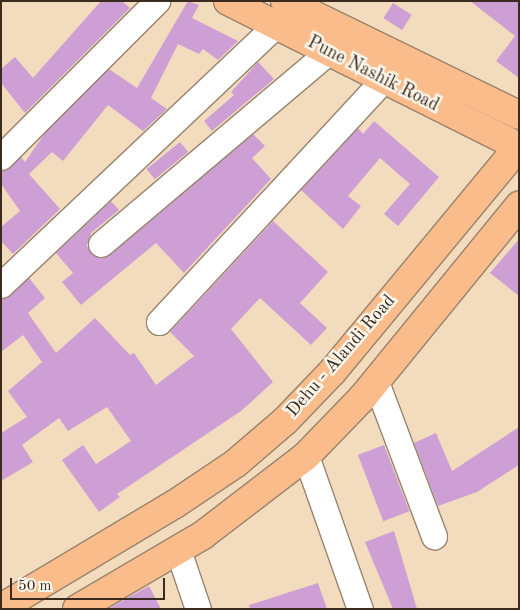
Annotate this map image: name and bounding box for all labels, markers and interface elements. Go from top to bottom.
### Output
street label: Pune Nashik Road [304,32,442,116]
street label: Dehu - Alandi Road [282,290,400,422]
scale bar [12,568,168,600]
text: 50 m [18,579,52,594]

